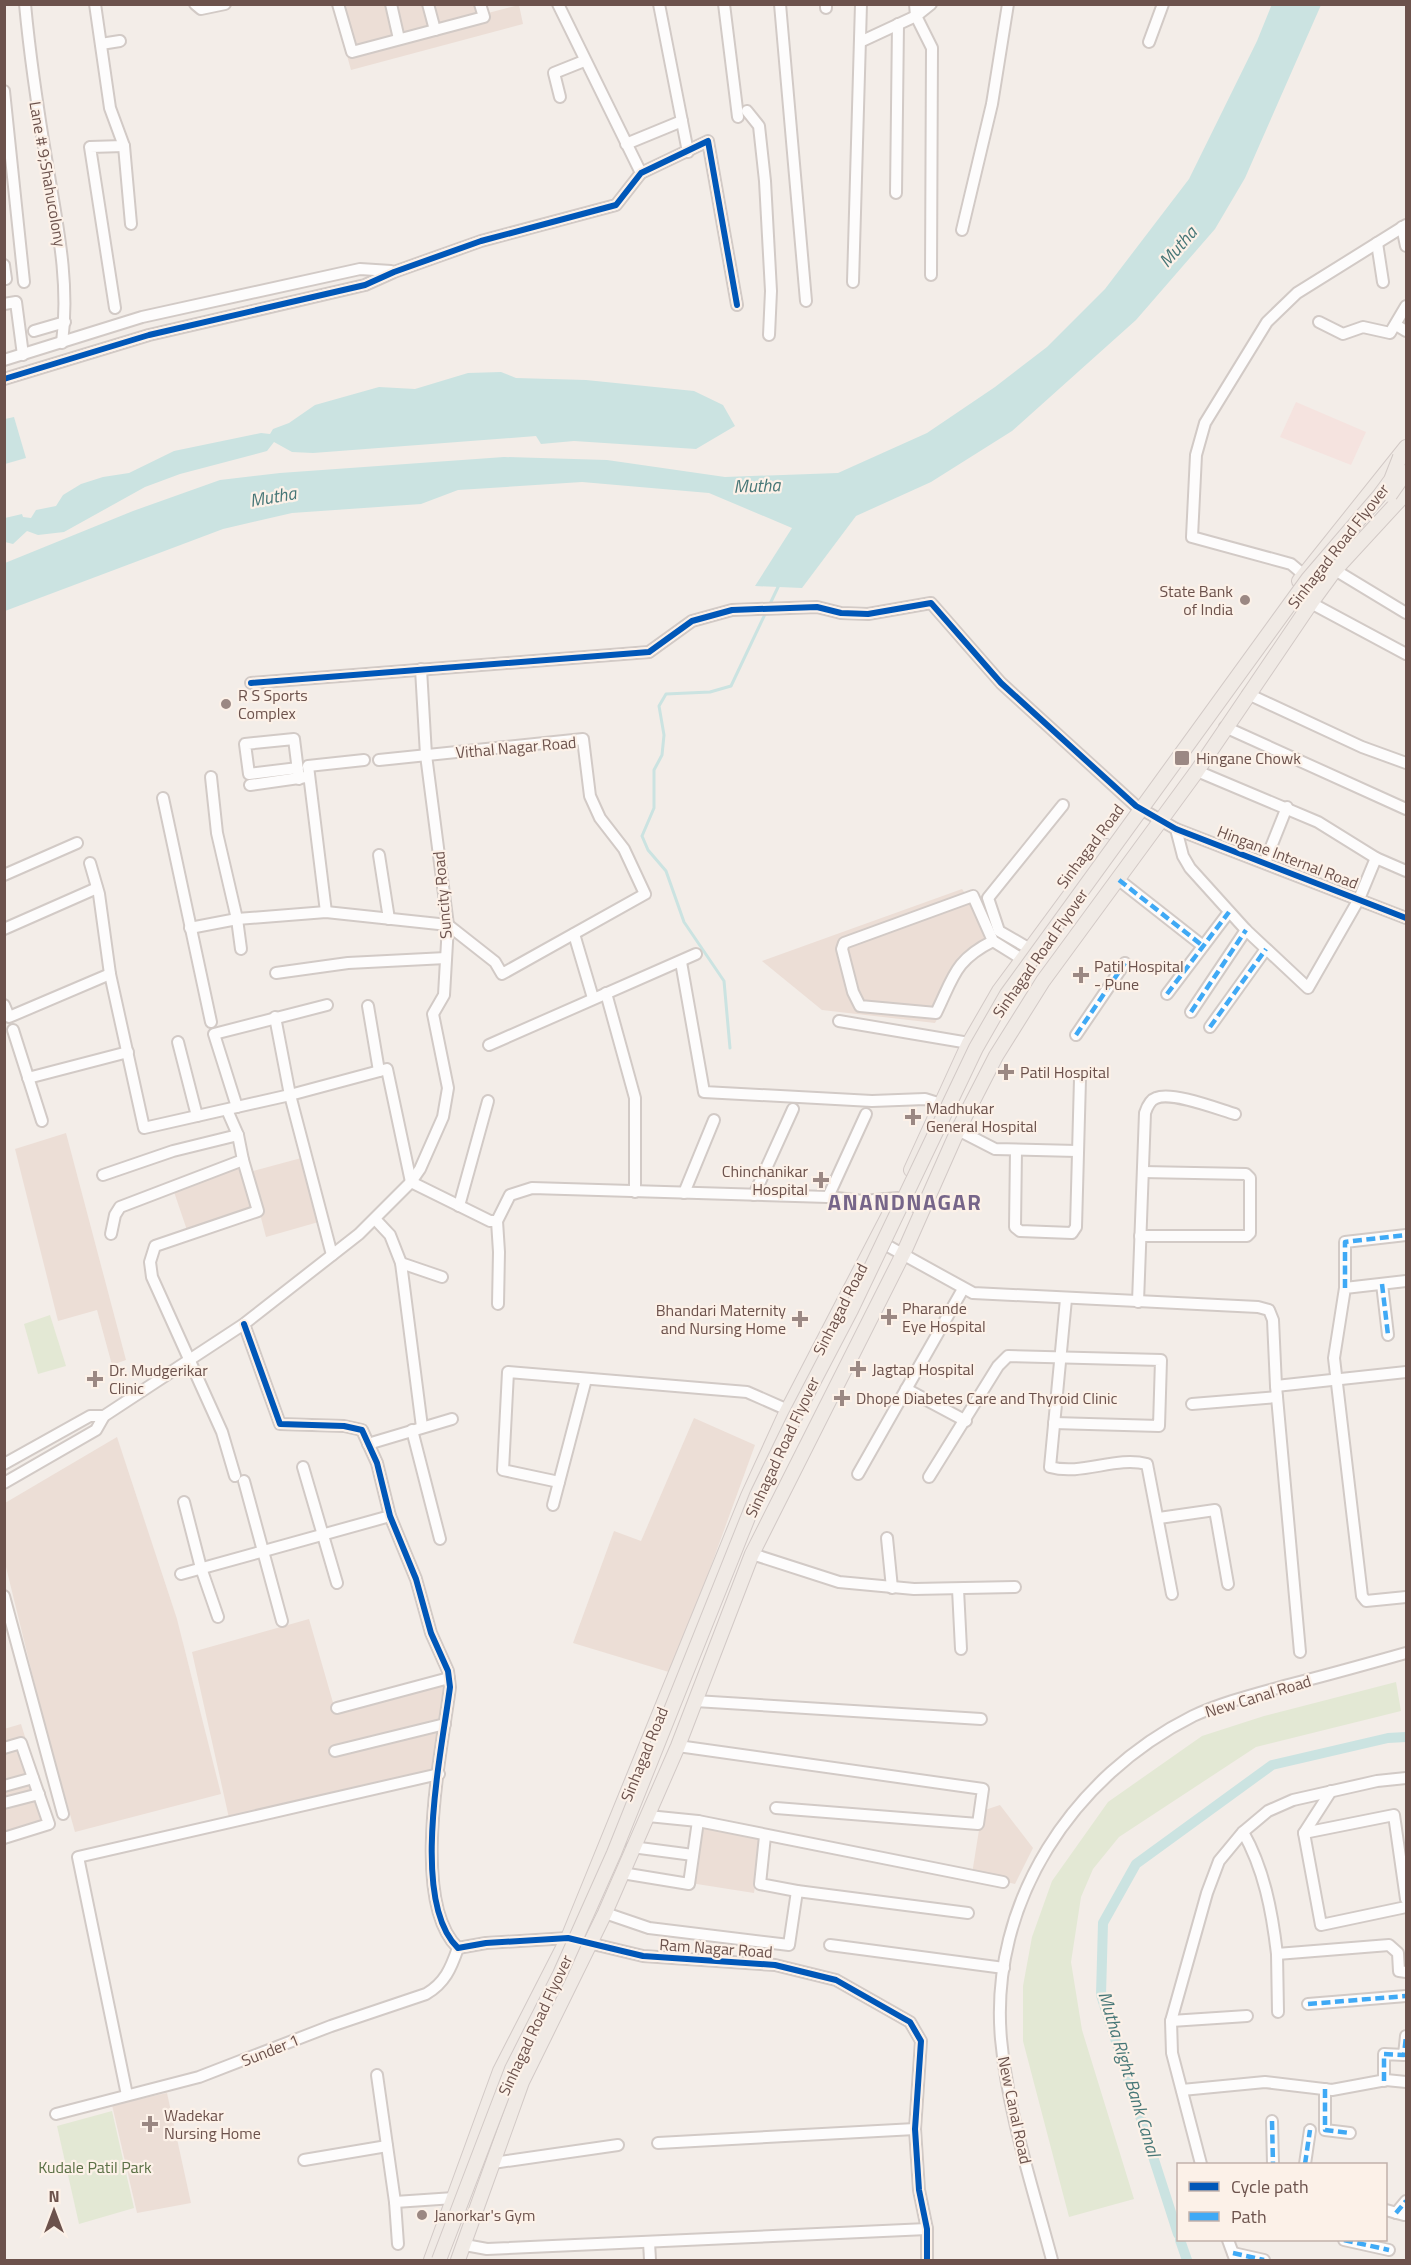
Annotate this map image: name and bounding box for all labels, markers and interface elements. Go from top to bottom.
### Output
street label: Lane # 9;Shahucolony [23,99,73,249]
water label: Mutha [1152,219,1204,273]
water label: Mutha [733,471,782,500]
street label: Sinhagad Road Flyover [1281,478,1395,614]
water label: Mutha [248,479,299,514]
place label: State Bank of India [1159,579,1233,621]
marker: State Bank of India [1238,593,1252,607]
place label: R S Sports Complex [238,683,308,725]
marker: R S Sports Complex [219,697,233,711]
street label: Vithal Nagar Road [455,730,577,764]
place label: Hingane Chowk [1196,746,1301,770]
marker: Hingane Chowk [1173,749,1191,767]
street label: Sinhagad Road [1050,799,1130,893]
street label: Hingane Internal Road [1214,819,1362,895]
street label: Suncity Road [426,850,458,940]
street label: Sinhagad Road Flyover [986,883,1094,1023]
place label: Patil Hospital - Pune [1094,954,1184,996]
marker: Patil Hospital - Pune [1072,966,1090,984]
place label: Patil Hospital [1020,1060,1110,1084]
marker: Patil Hospital [997,1063,1015,1081]
place label: Madhukar General Hospital [926,1096,1037,1138]
marker: Madhukar General Hospital [904,1108,922,1126]
place label: Chinchanikar Hospital [722,1159,808,1201]
marker: Chinchanikar Hospital [812,1171,830,1189]
district label: ANANDNAGAR [828,1185,982,1219]
street label: Sinhagad Road [807,1259,873,1359]
place label: Pharande Eye Hospital [902,1296,986,1338]
place label: Bhandari Maternity and Nursing Home [656,1298,786,1340]
marker: Pharande Eye Hospital [880,1308,898,1326]
marker: Bhandari Maternity and Nursing Home [791,1310,809,1328]
place label: Jagtap Hospital [872,1357,974,1381]
place label: Dr. Mudgerikar Clinic [109,1358,208,1400]
marker: Jagtap Hospital [849,1360,867,1378]
marker: Dr. Mudgerikar Clinic [86,1370,104,1388]
street label: Sinhagad Road Flyover [739,1372,825,1521]
place label: Dhope Diabetes Care and Thyroid Clinic [856,1386,1118,1410]
marker: Dhope Diabetes Care and Thyroid Clinic [833,1389,851,1407]
street label: New Canal Road [1202,1668,1314,1724]
street label: Sinhagad Road [614,1703,674,1805]
street label: Ram Nagar Road [659,1932,773,1964]
street label: Sinhagad Road Flyover [492,1950,578,2099]
water label: Mutha Right Bank Canal [1091,1988,1168,2162]
street label: Sunder 1 [238,2028,302,2072]
street label: New Canal Road [992,2054,1038,2166]
place label: Wadekar Nursing Home [164,2103,261,2145]
marker: Wadekar Nursing Home [141,2115,159,2133]
park label: Kudale Patil Park [38,2155,152,2179]
legend [1177,2163,1387,2241]
text: Cycle path [1231,2173,1309,2200]
north arrow [24,2181,84,2241]
text: N [48,2184,60,2208]
place label: Janorkar's Gym [434,2203,535,2227]
text: Path [1231,2203,1267,2230]
marker: Janorkar's Gym [415,2208,429,2222]

